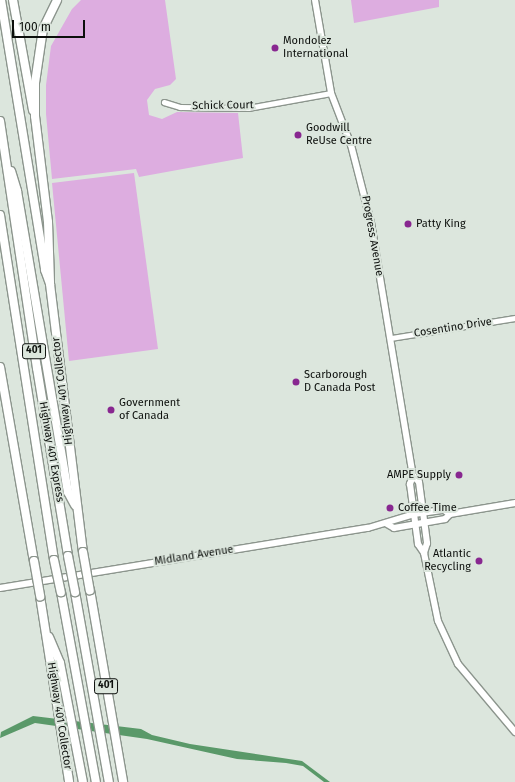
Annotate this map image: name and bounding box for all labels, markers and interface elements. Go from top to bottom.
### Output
scale bar [14,12,87,38]
text: 100 m [19,20,51,34]
place label: Mondolez International [283,35,348,61]
marker: Mondolez International [270,43,280,53]
street label: Schick Court [192,99,254,113]
place label: Goodwill ReUse Centre [306,122,372,148]
marker: Goodwill ReUse Centre [293,130,303,140]
street label: Progress Avenue [358,195,386,277]
place label: Patty King [416,217,466,231]
marker: Patty King [403,219,413,229]
street label: Cosentino Drive [413,315,493,341]
street label: Highway 401 Collector [50,336,76,446]
road number: 401 [22,343,46,359]
place label: Scarborough D Canada Post [304,369,376,395]
marker: Scarborough D Canada Post [291,377,301,387]
place label: Government of Canada [119,397,180,423]
street label: Highway 401 Express [36,401,66,503]
marker: Government of Canada [106,405,116,415]
place label: AMPE Supply [387,468,451,482]
marker: AMPE Supply [454,470,464,480]
place label: Coffee Time [398,501,457,515]
marker: Coffee Time [385,503,395,513]
street label: Midland Avenue [154,543,234,569]
place label: Atlantic Recycling [424,548,471,574]
marker: Atlantic Recycling [474,556,484,566]
street label: Highway 401 Collector [44,661,74,771]
road number: 401 [94,678,118,694]

